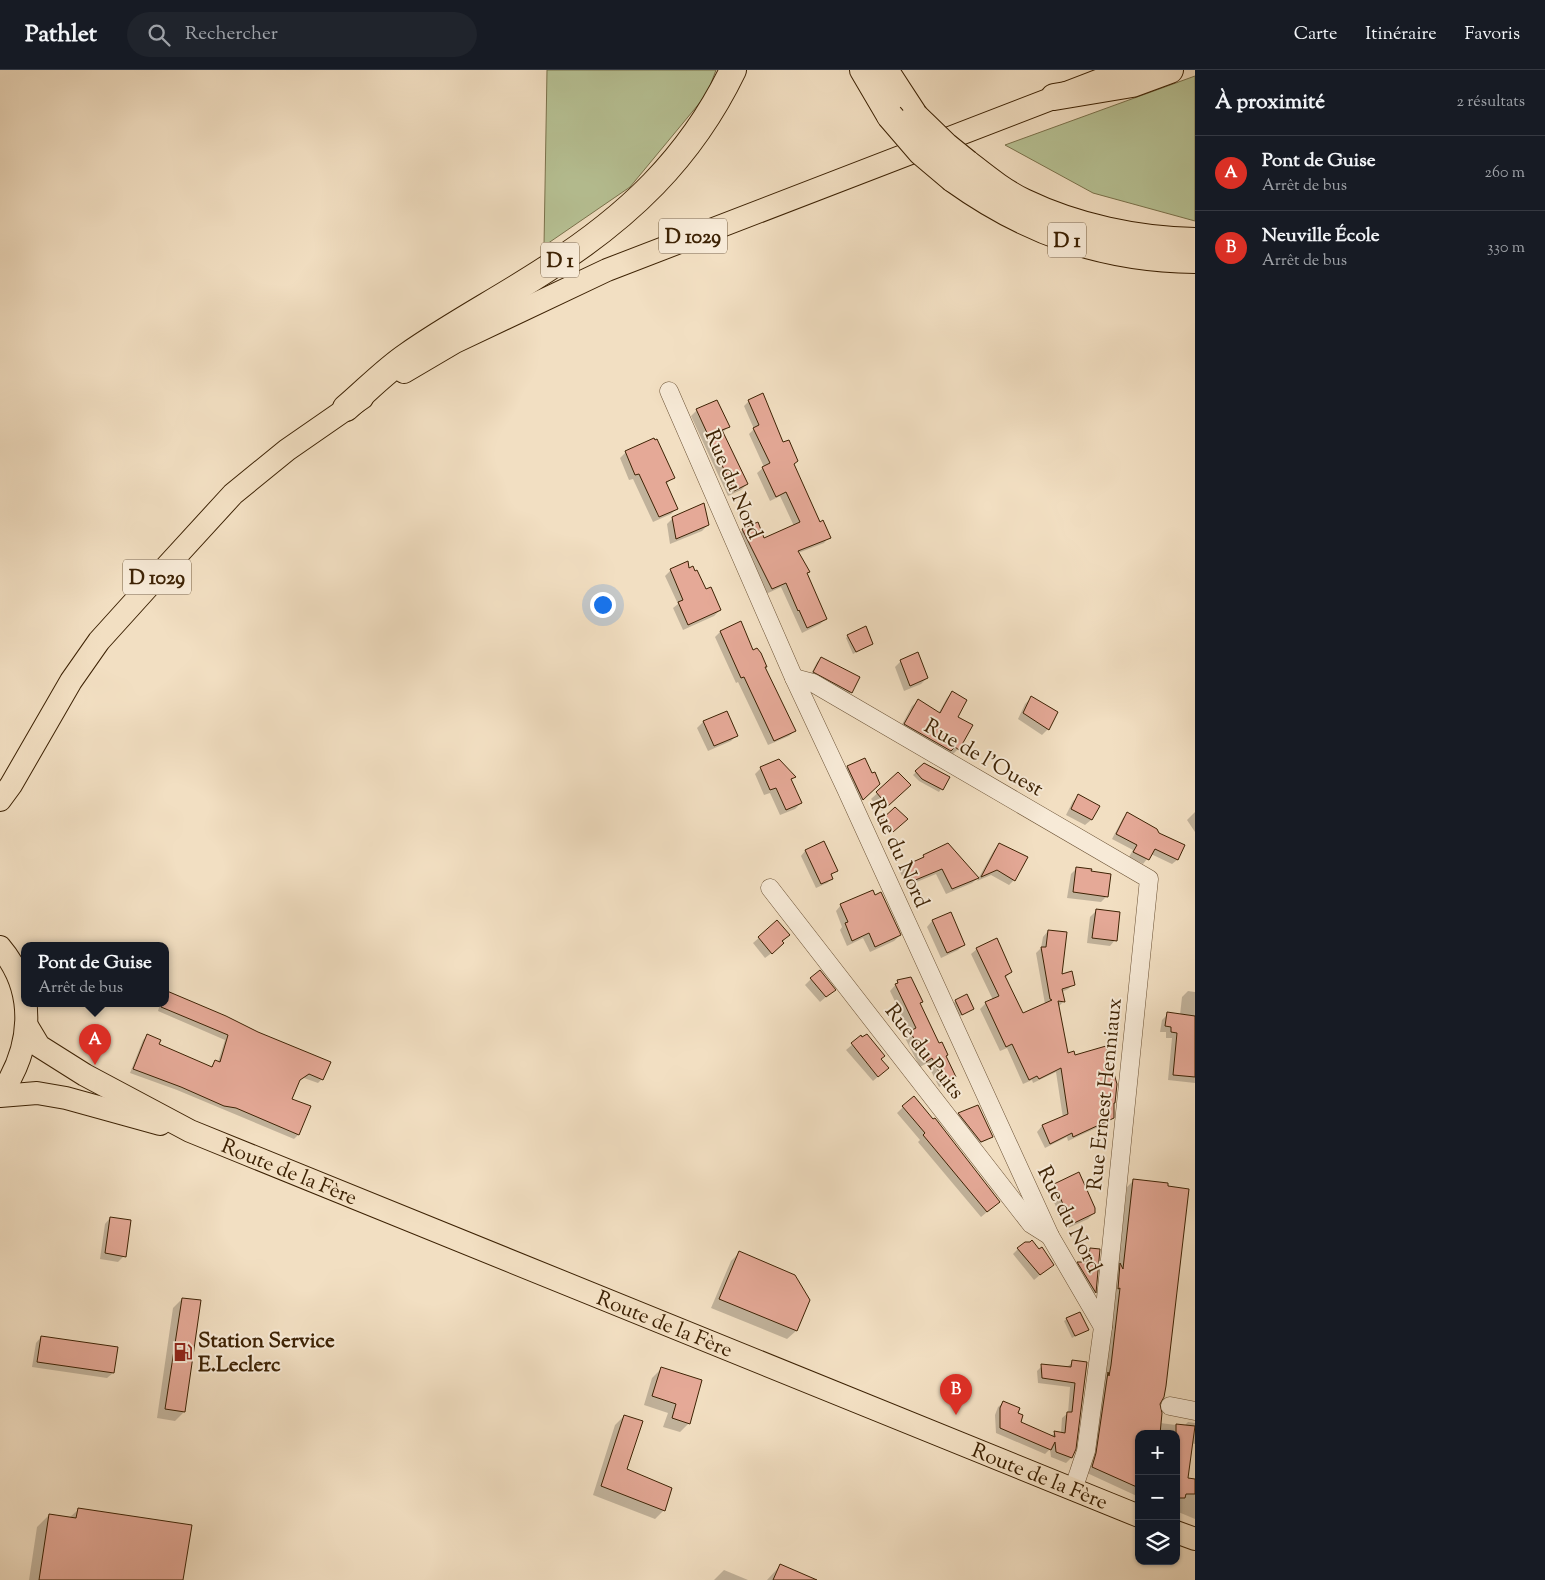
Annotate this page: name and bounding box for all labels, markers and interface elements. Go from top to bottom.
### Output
search box [127,12,477,57]
text: Pathlet [25,18,97,52]
icon: search [145,21,173,49]
text: Rechercher [185,21,278,48]
text: Carte [1294,22,1337,48]
text: Itinéraire [1365,22,1437,48]
text: Favoris [1465,22,1520,48]
text: À proximité [1215,88,1325,118]
text: 2 résultats [1456,91,1525,114]
text: Pont de Guise [1262,148,1376,175]
text: A [1225,162,1238,185]
text: 260 m [1484,162,1525,185]
text: Arrêt de bus [1262,175,1347,198]
road number: D 1029 [659,218,727,254]
road number: D 1 [1048,222,1086,258]
text: Neuville École [1262,223,1380,250]
text: B [1226,237,1236,260]
text: 330 m [1487,237,1525,260]
road number: D 1 [541,242,579,278]
text: Arrêt de bus [1262,250,1347,273]
street label: Rue du Nord [696,425,769,544]
road number: D 1029 [123,560,191,594]
your location [590,592,616,618]
street label: Rue de l'Ouest [918,712,1048,805]
street label: Rue du Nord [861,794,936,913]
popup [21,942,169,1007]
text: Pont de Guise [38,950,152,977]
text: Arrêt de bus [38,977,123,1000]
street label: Rue Ernest Henniaux [1081,996,1131,1192]
street label: Rue du Puits [877,998,970,1106]
pin: A [79,1024,111,1065]
street label: Route de la Fère [216,1132,361,1214]
street label: Rue du Nord [1028,1161,1108,1279]
street label: Route de la Fère [591,1284,736,1366]
place label: Station Service E.Leclerc [198,1327,335,1381]
fuel station icon: Station Service E.Leclerc [172,1341,194,1363]
pin: B [940,1374,972,1415]
map controls [1135,1430,1180,1565]
button: + [1135,1430,1180,1475]
street label: Route de la Fère [967,1437,1112,1519]
button: − [1135,1475,1180,1520]
button: layers [1135,1520,1180,1565]

